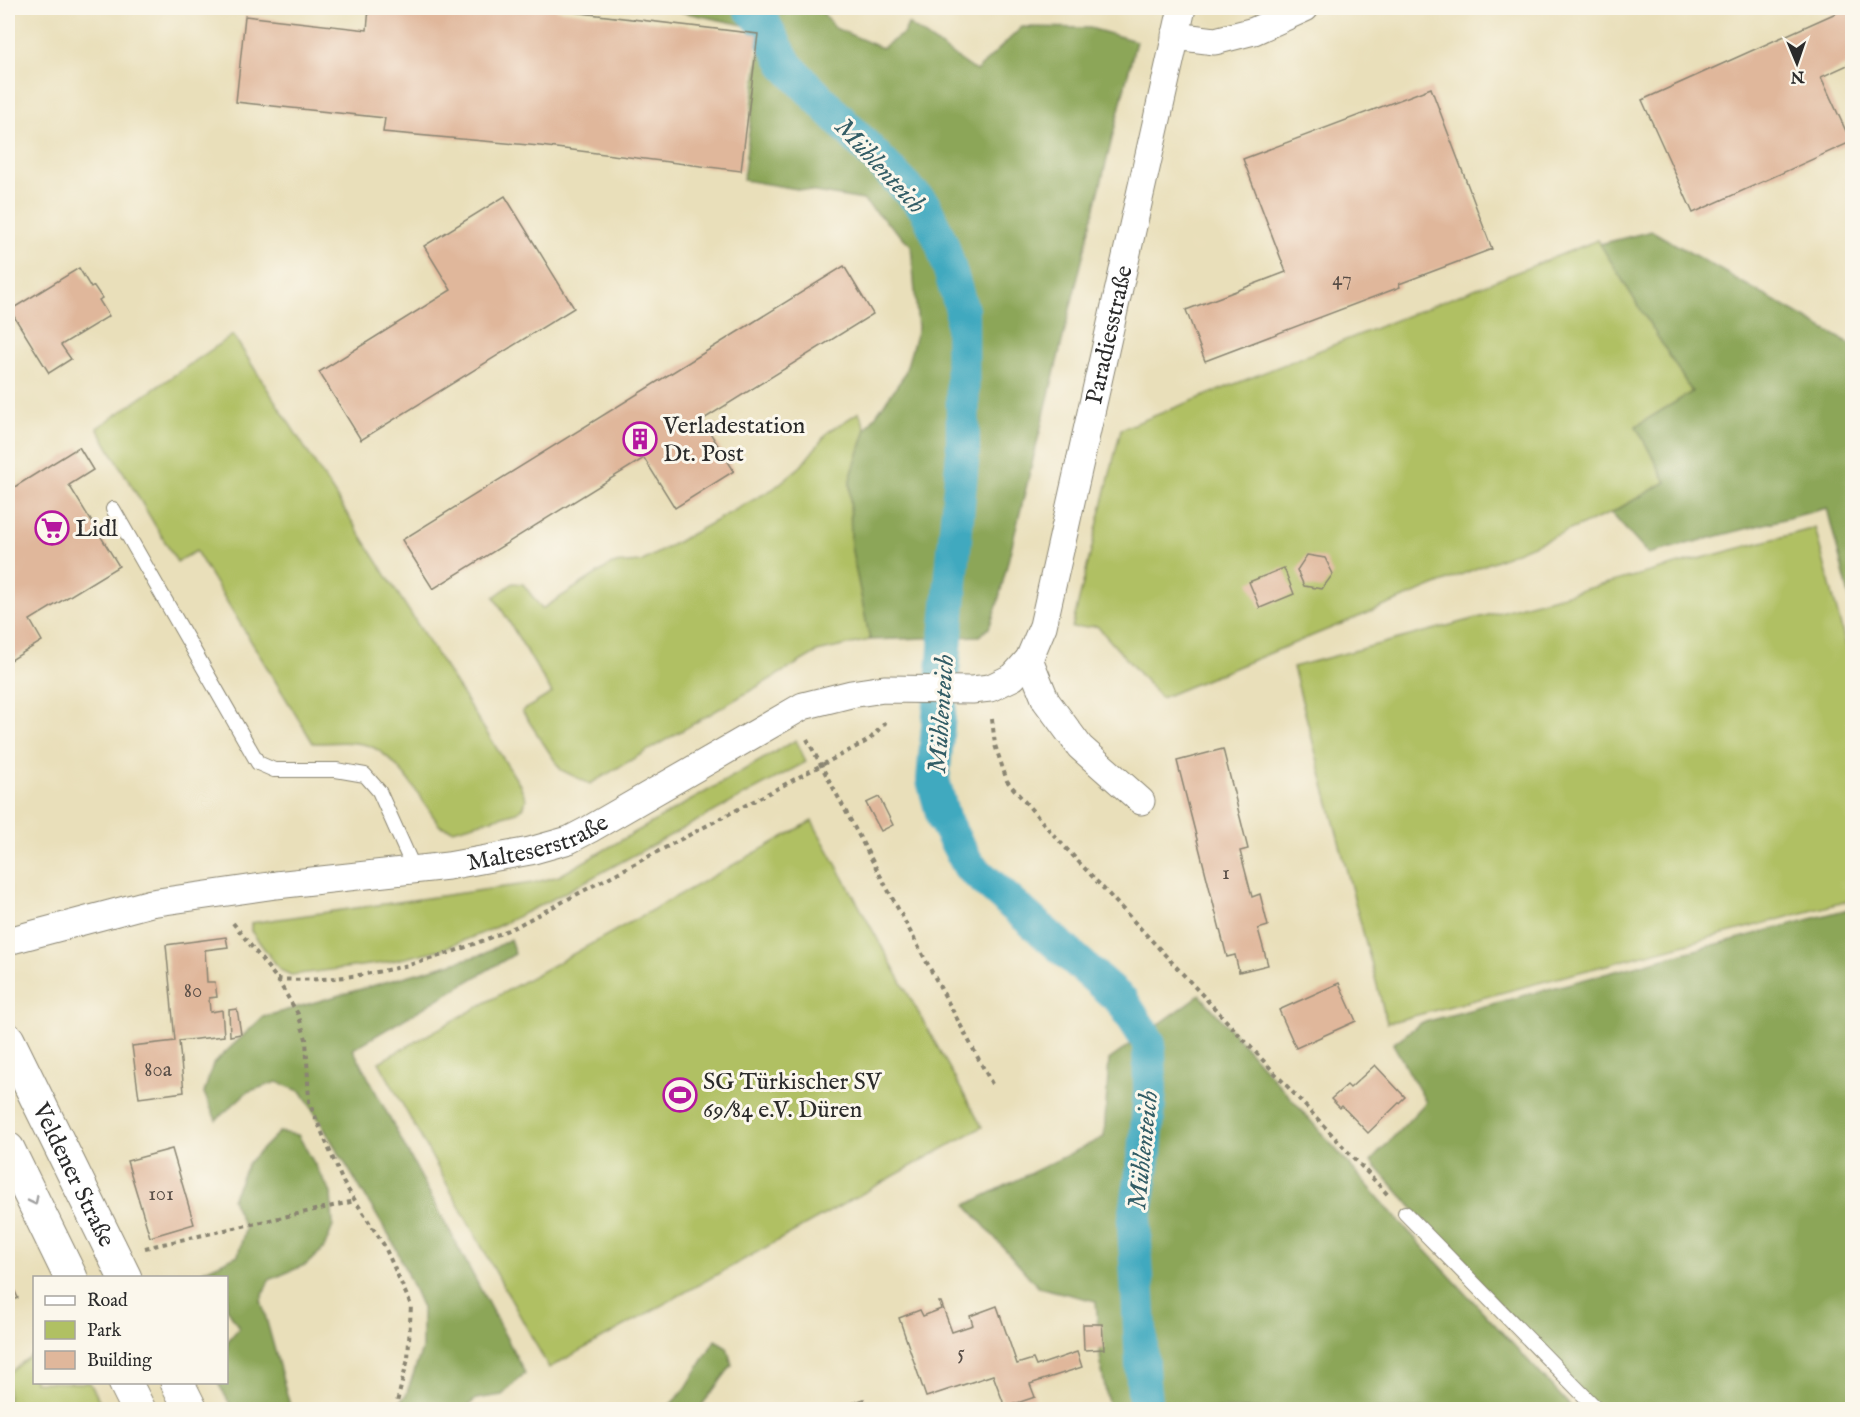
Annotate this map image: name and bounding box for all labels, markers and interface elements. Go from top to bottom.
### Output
north arrow [1767,33,1827,93]
text: N [1790,66,1806,86]
water label: Mühlenteich [827,111,933,221]
street label: Paradiesstraße [1079,263,1141,407]
house number: 47 [1332,266,1352,293]
place label: Verladestation Dt. Post [662,411,805,470]
building icon: Verladestation Dt. Post [622,421,658,457]
supermarket icon: Lidl [34,510,70,546]
place label: Lidl [75,514,118,545]
water label: Mühlenteich [921,653,962,775]
street label: Malteserstraße [465,808,614,879]
house number: 1 [1222,860,1230,887]
house number: 80 [184,978,202,1005]
house number: 80a [144,1057,173,1084]
place label: SG Türkischer SV 69/84 e.V. Düren [703,1067,883,1126]
sports icon: SG Türkischer SV 69/84 e.V. Düren [662,1077,698,1113]
water label: Mühlenteich [1121,1089,1166,1211]
street label: Veldener Straße [24,1097,121,1252]
house number: 101 [148,1181,174,1208]
one-way arrow [26,1195,38,1206]
legend [33,1276,228,1384]
text: Road [87,1290,128,1313]
text: Park [87,1320,122,1343]
house number: 5 [957,1340,965,1367]
text: Building [87,1350,152,1373]

